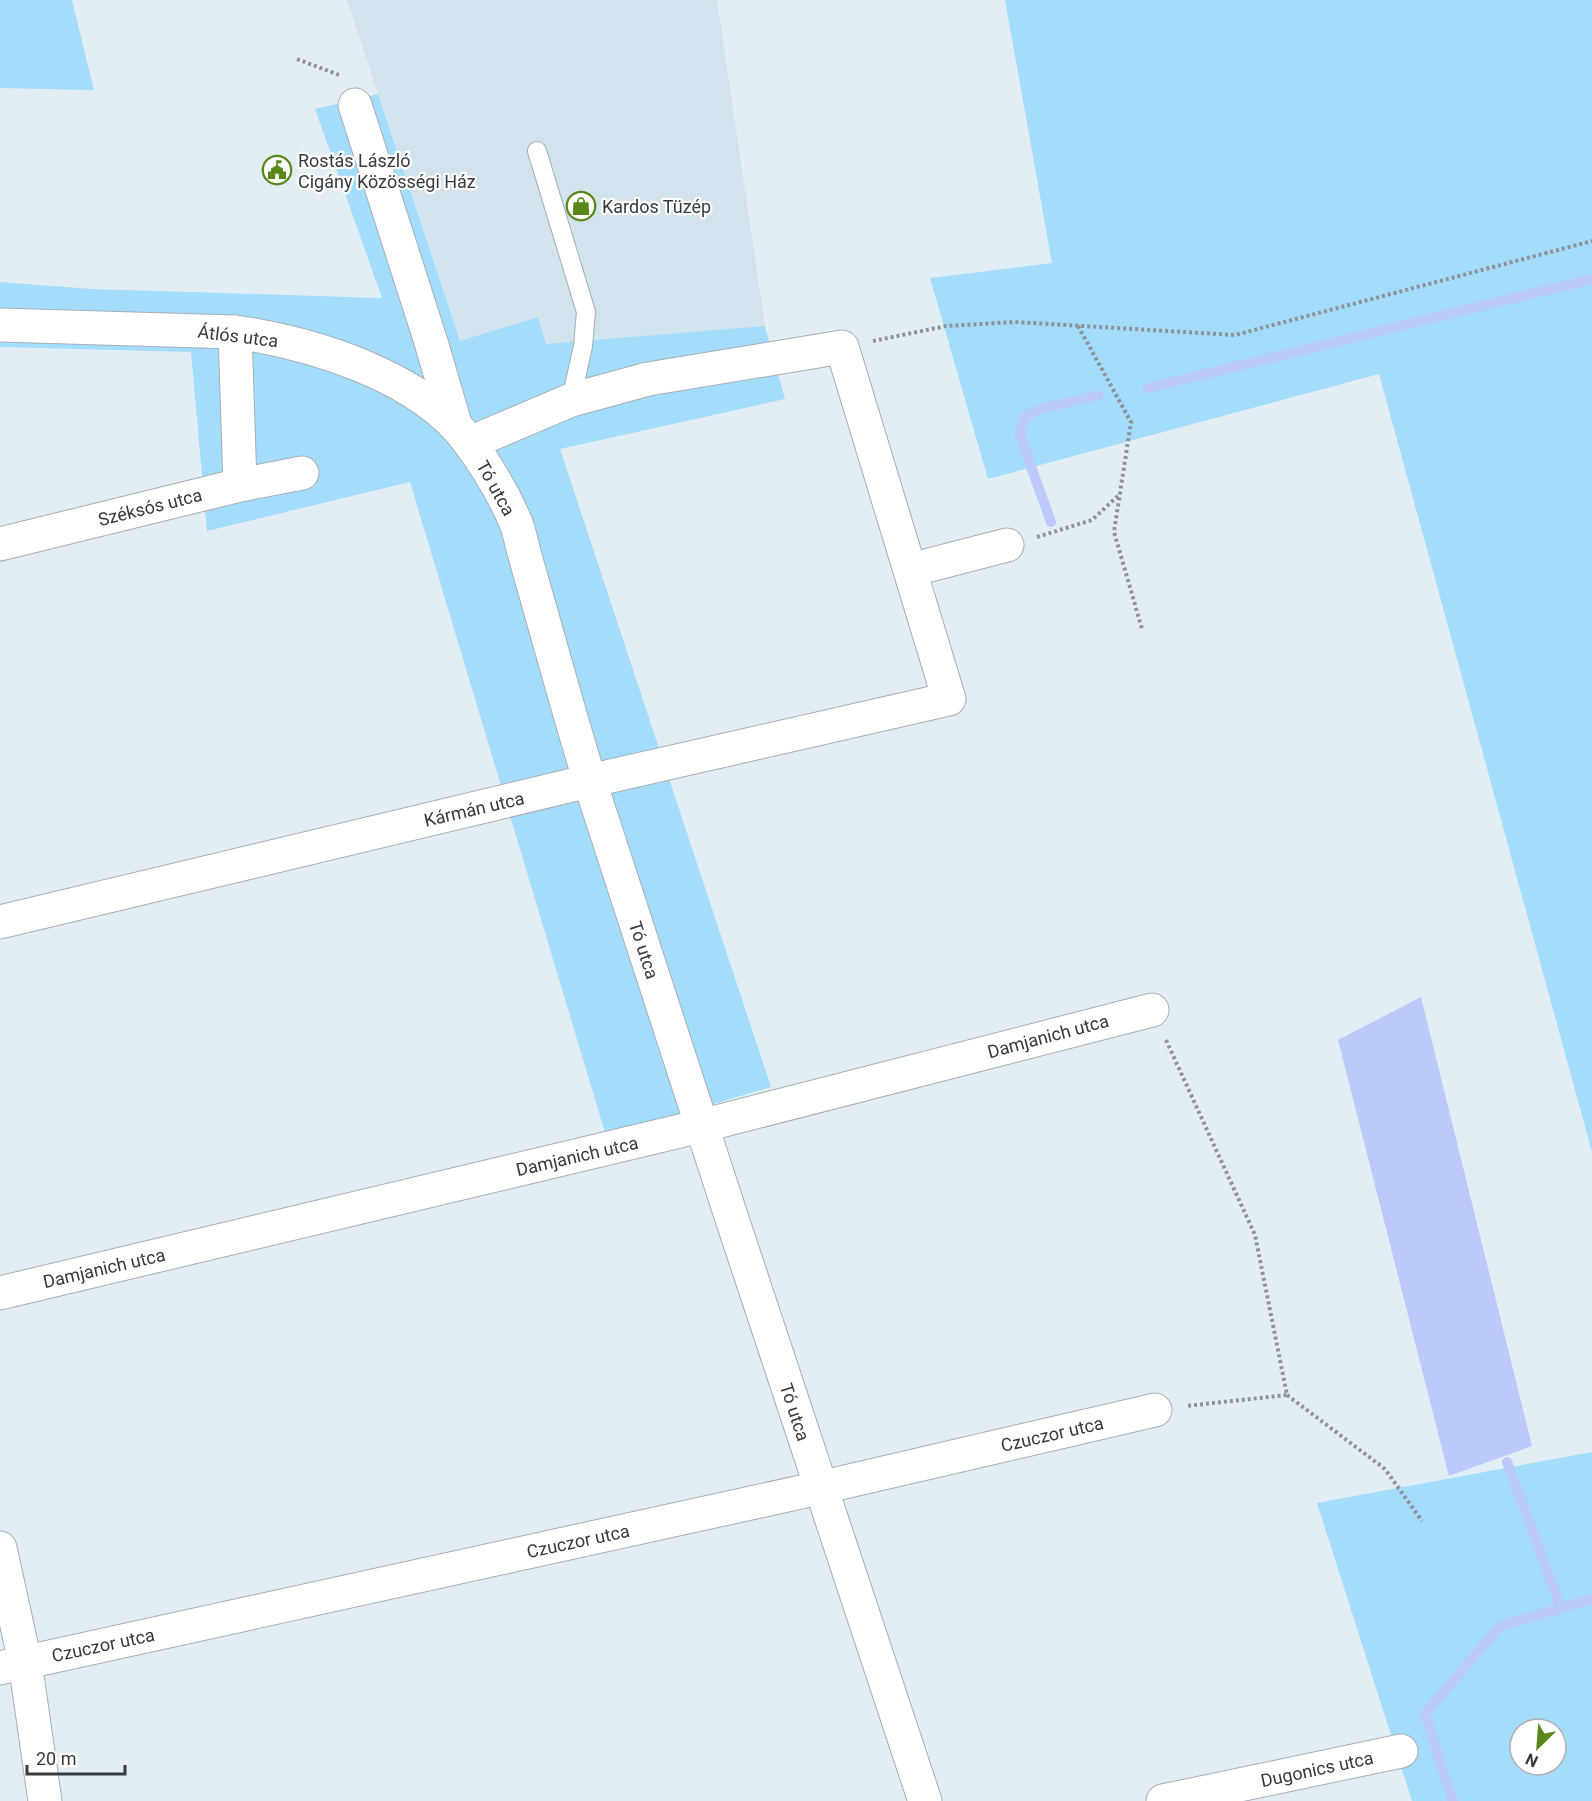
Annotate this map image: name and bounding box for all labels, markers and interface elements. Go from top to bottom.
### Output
place label: Rostás László Cigány Közösségi Ház [298,150,476,192]
public building icon: Rostás László Cigány Közösségi Ház [261,154,293,186]
shop icon: Kardos Tüzép [565,190,597,222]
place label: Kardos Tüzép [602,196,711,217]
street label: Átlós utca [197,321,279,351]
street label: Tó utca [472,457,520,519]
street label: Széksós utca [96,484,204,530]
street label: Kármán utca [422,787,526,831]
street label: Tó utca [625,918,663,982]
street label: Damjanich utca [985,1010,1111,1062]
street label: Damjanich utca [514,1132,640,1180]
street label: Damjanich utca [41,1244,167,1292]
street label: Tó utca [776,1380,814,1444]
street label: Czuczor utca [999,1412,1105,1456]
street label: Czuczor utca [525,1520,631,1562]
street label: Czuczor utca [50,1624,156,1666]
north arrow [1508,1717,1568,1777]
scale bar [27,1738,124,1776]
street label: Dugonics utca [1259,1747,1375,1791]
text: 20 m [36,1748,76,1769]
text: N [1523,1749,1541,1771]

